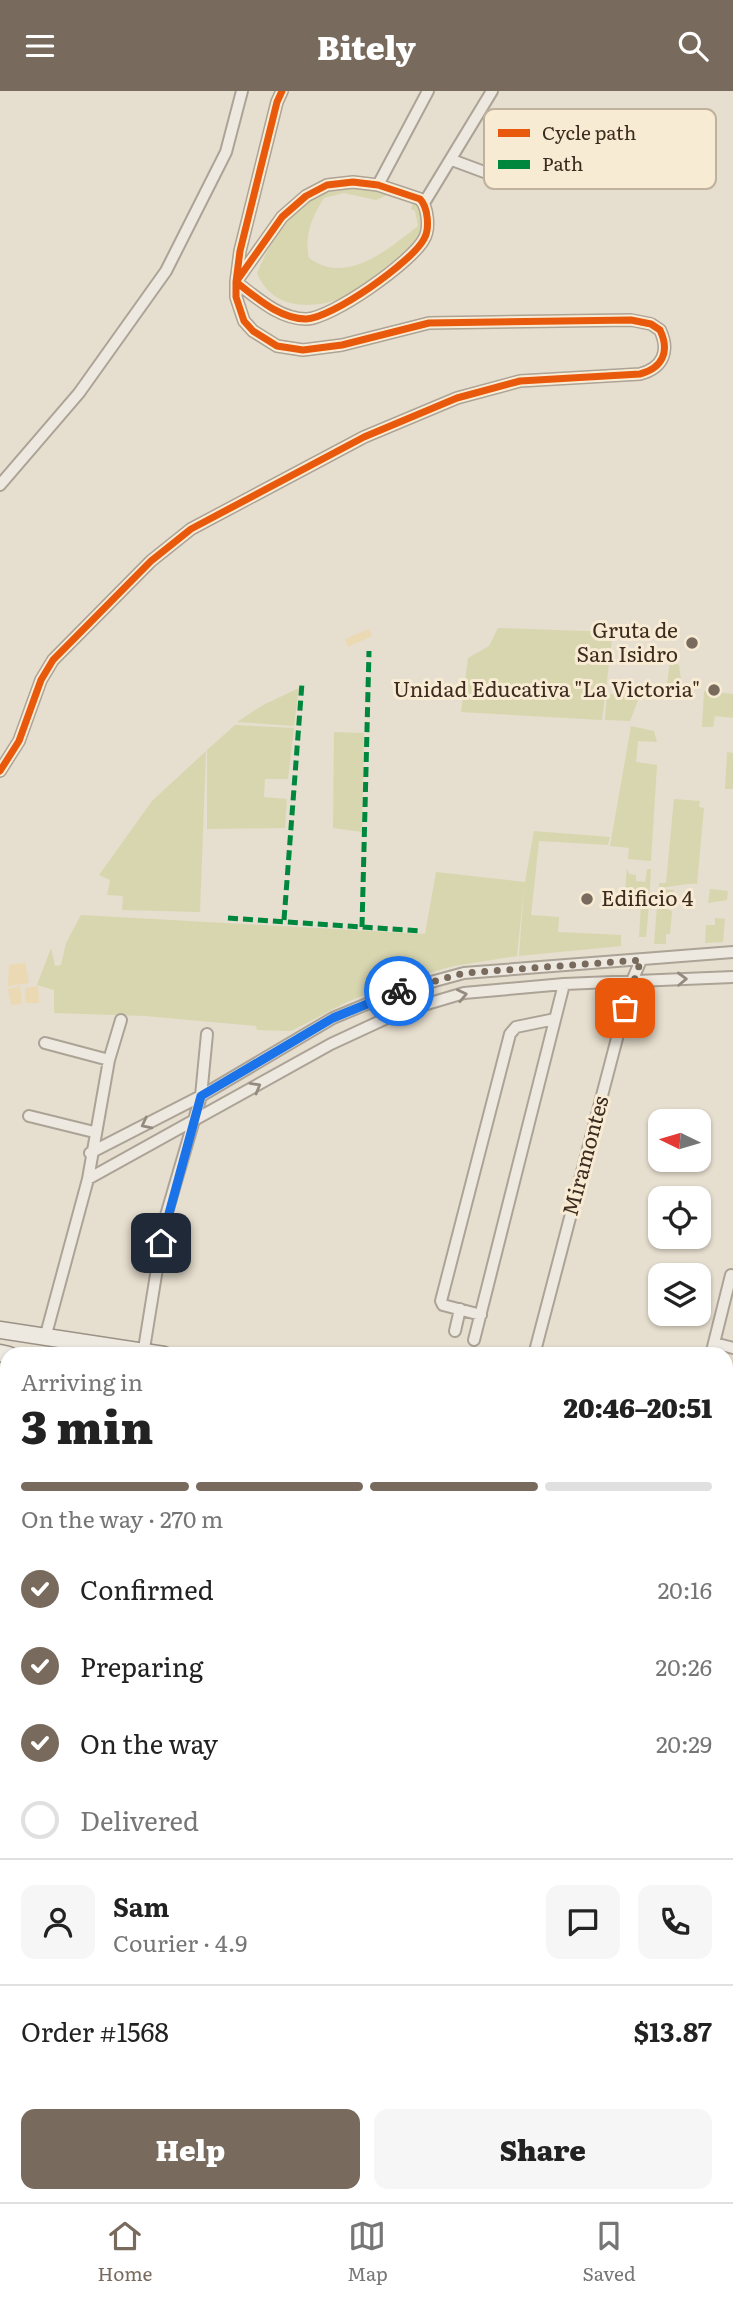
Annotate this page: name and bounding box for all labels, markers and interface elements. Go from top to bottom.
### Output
text: Bitely [317,22,416,70]
icon: menu [21,27,59,65]
icon: search [674,27,712,65]
legend [484,109,716,189]
text: Cycle path [542,118,636,146]
text: Path [542,149,583,177]
place label: Gruta de San Isidro [577,613,678,668]
marker: Gruta de San Isidro [684,635,700,651]
place label: Unidad Educativa "La Victoria" [393,672,700,703]
marker: Unidad Educativa "La Victoria" [706,682,722,698]
place label: Edificio 4 [601,881,694,912]
marker: Edificio 4 [579,891,595,907]
courier [364,956,434,1026]
one-way arrow [677,971,688,986]
icon: bike [380,972,418,1010]
pin [595,978,655,1038]
one-way arrow [456,988,468,1003]
icon: bag [606,989,644,1027]
one-way arrow [248,1082,261,1095]
street label: Miramontes [553,1092,614,1219]
north arrow [648,1109,710,1173]
map controls [648,1109,711,1326]
one-way arrow [141,1116,153,1130]
button: locate [648,1186,711,1249]
pin [131,1213,191,1273]
icon: home [142,1224,180,1262]
button: layers [648,1263,711,1326]
text: Arriving in [21,1364,143,1398]
text: 20:46–20:51 [563,1387,712,1426]
text: 3 min [21,1390,153,1458]
text: On the way · 270 m [21,1501,223,1535]
text: Confirmed [80,1569,214,1608]
icon: check [21,1570,59,1608]
text: 20:16 [658,1572,712,1606]
text: Preparing [80,1646,203,1685]
icon: check [21,1647,59,1685]
text: 20:26 [656,1649,712,1683]
text: On the way [80,1723,218,1762]
icon: check [21,1724,59,1762]
text: 20:29 [656,1726,712,1760]
text: Delivered [80,1800,199,1839]
button: person [21,1885,95,1959]
button: chat [546,1885,620,1959]
button: phone [638,1885,712,1959]
text: Sam [113,1886,169,1925]
text: Courier · 4.9 [113,1925,247,1959]
text: Order #1568 [21,2011,169,2050]
text: $13.87 [634,2011,712,2050]
button: Help [21,2109,360,2189]
button: Share [374,2109,712,2189]
tab: Home [97,2217,152,2287]
tab: Map [347,2217,388,2287]
tab: Saved [583,2217,636,2287]

